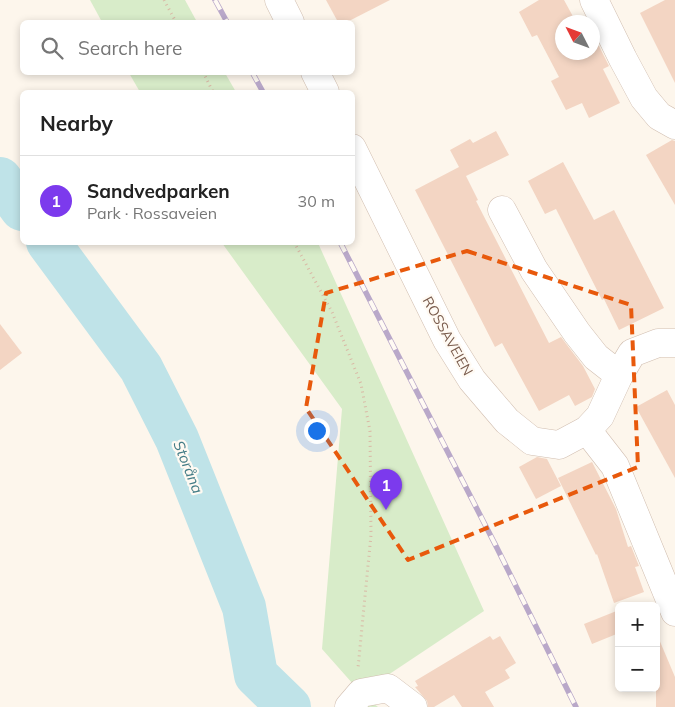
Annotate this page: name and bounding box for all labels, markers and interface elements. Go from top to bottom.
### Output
north arrow [555,15,600,60]
search box [20,20,355,75]
icon: search [38,34,66,62]
text: Search here [78,36,182,60]
text: Nearby [40,110,113,136]
text: Sandvedparken [87,179,230,203]
text: 1 [51,191,61,211]
text: 30 m [298,191,335,211]
text: Park · Rossaveien [87,203,217,223]
street label: ROSSAVEIEN [419,293,477,379]
your location [304,418,330,444]
water label: Storåna [169,438,208,496]
pin: 1 [370,469,402,510]
map controls [615,602,660,692]
button: + [615,602,660,647]
button: − [615,647,660,692]

